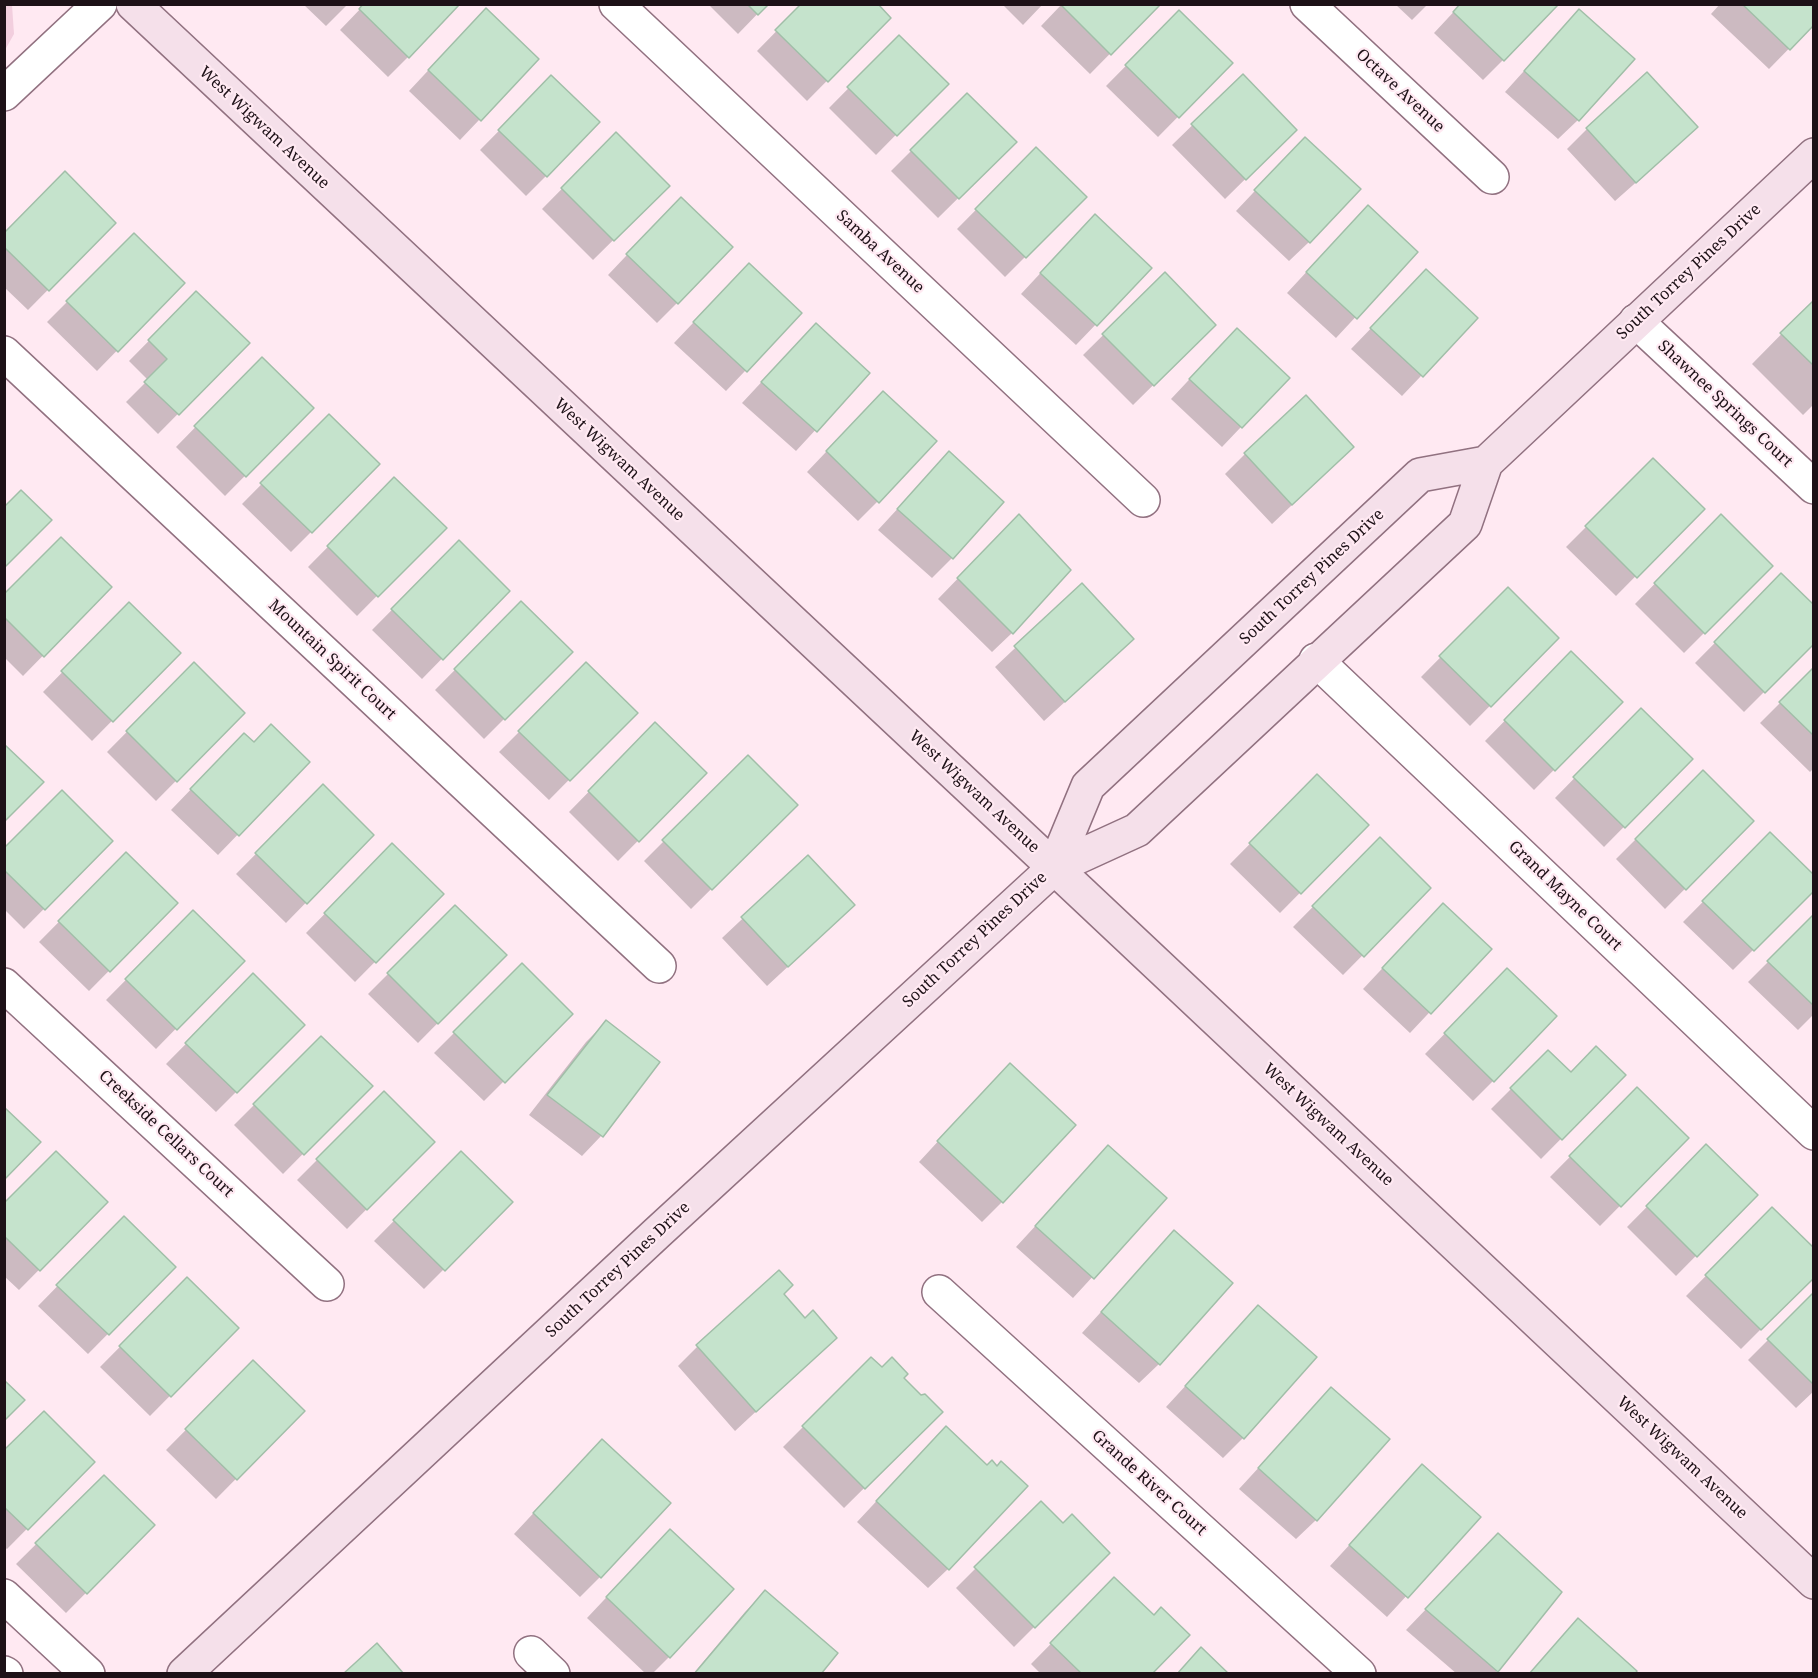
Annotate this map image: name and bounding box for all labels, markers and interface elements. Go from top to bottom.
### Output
street label: Octave Avenue [1352,45,1448,137]
street label: West Wigwam Avenue [195,63,333,193]
street label: South Torrey Pines Drive [1613,200,1765,344]
street label: Samba Avenue [832,206,928,298]
street label: Shawnee Springs Court [1654,337,1796,471]
street label: West Wigwam Avenue [550,395,688,525]
street label: South Torrey Pines Drive [1236,505,1388,649]
street label: Mountain Spirit Court [264,596,400,724]
street label: West Wigwam Avenue [905,727,1043,857]
street label: Grand Mayne Court [1504,837,1626,955]
street label: South Torrey Pines Drive [899,868,1051,1012]
street label: West Wigwam Avenue [1259,1060,1397,1190]
street label: Creekside Cellars Court [95,1067,237,1201]
street label: South Torrey Pines Drive [542,1198,694,1342]
street label: West Wigwam Avenue [1613,1393,1751,1523]
street label: Grande River Court [1088,1426,1210,1540]

